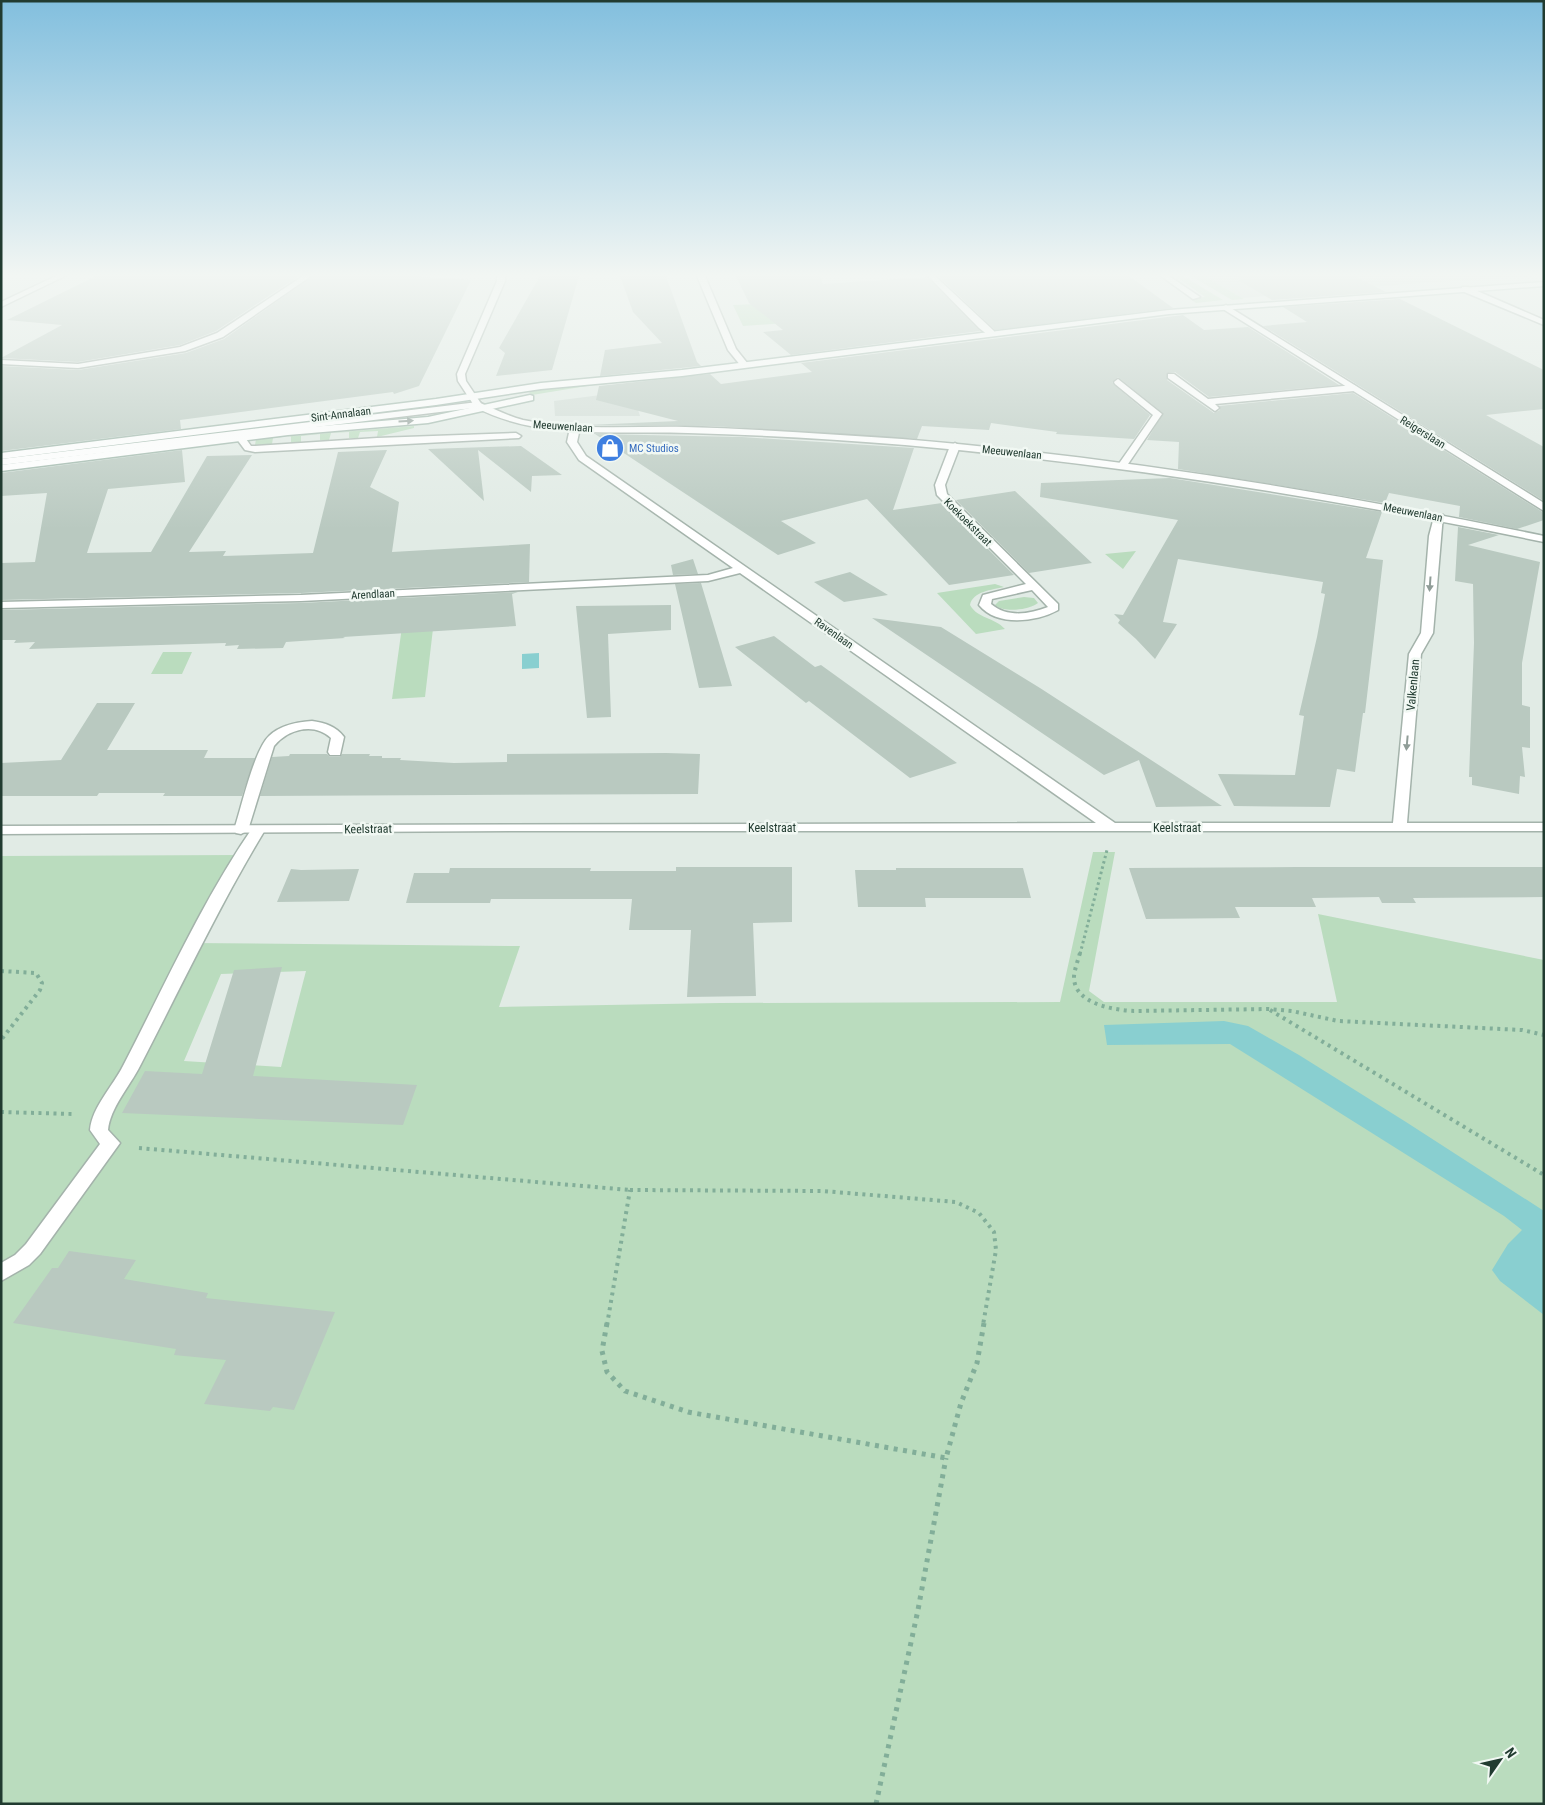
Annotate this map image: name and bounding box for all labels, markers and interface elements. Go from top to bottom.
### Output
street label: Sint-Annalaan [310,404,372,425]
street label: Reigerslaan [1398,413,1448,451]
one-way arrow [399,417,415,425]
street label: Meeuwenlaan [533,418,593,435]
shop icon: MC Studios [595,433,625,463]
place label: MC Studios [629,442,679,455]
street label: Meeuwenlaan [981,443,1042,462]
street label: Koekoekstraat [941,496,994,549]
street label: Meeuwenlaan [1382,500,1444,525]
one-way arrow [1426,577,1434,593]
street label: Arendlaan [351,587,395,602]
street label: Ravenlaan [812,615,856,652]
street label: Valkenlaan [1404,658,1422,711]
one-way arrow [1403,736,1411,752]
street label: Keelstraat [748,821,796,835]
street label: Keelstraat [1153,821,1201,835]
street label: Keelstraat [344,822,393,836]
north arrow [1475,1735,1525,1785]
text: N [1502,1745,1520,1761]

